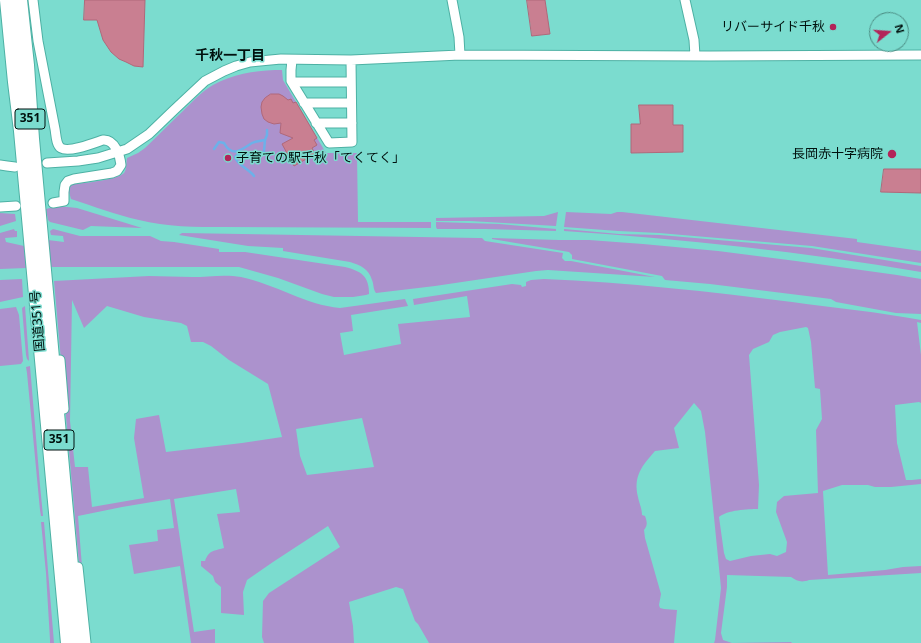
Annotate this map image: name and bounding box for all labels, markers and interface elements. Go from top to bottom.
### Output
north arrow [869,12,909,52]
place label: リバーサイド千秋 [721,19,825,35]
marker: リバーサイド千秋 [828,22,838,32]
text: N [892,22,908,35]
district label: 千秋一丁目 [195,48,265,64]
road number: 351 [15,109,45,129]
place label: 長岡赤十字病院 [792,146,883,162]
marker: 長岡赤十字病院 [886,148,898,160]
place label: 子育ての駅千秋「てくてく」 [236,150,405,166]
marker: 子育ての駅千秋「てくてく」 [223,153,233,163]
street label: 国道351号 [28,290,48,352]
road number: 351 [44,430,74,450]

